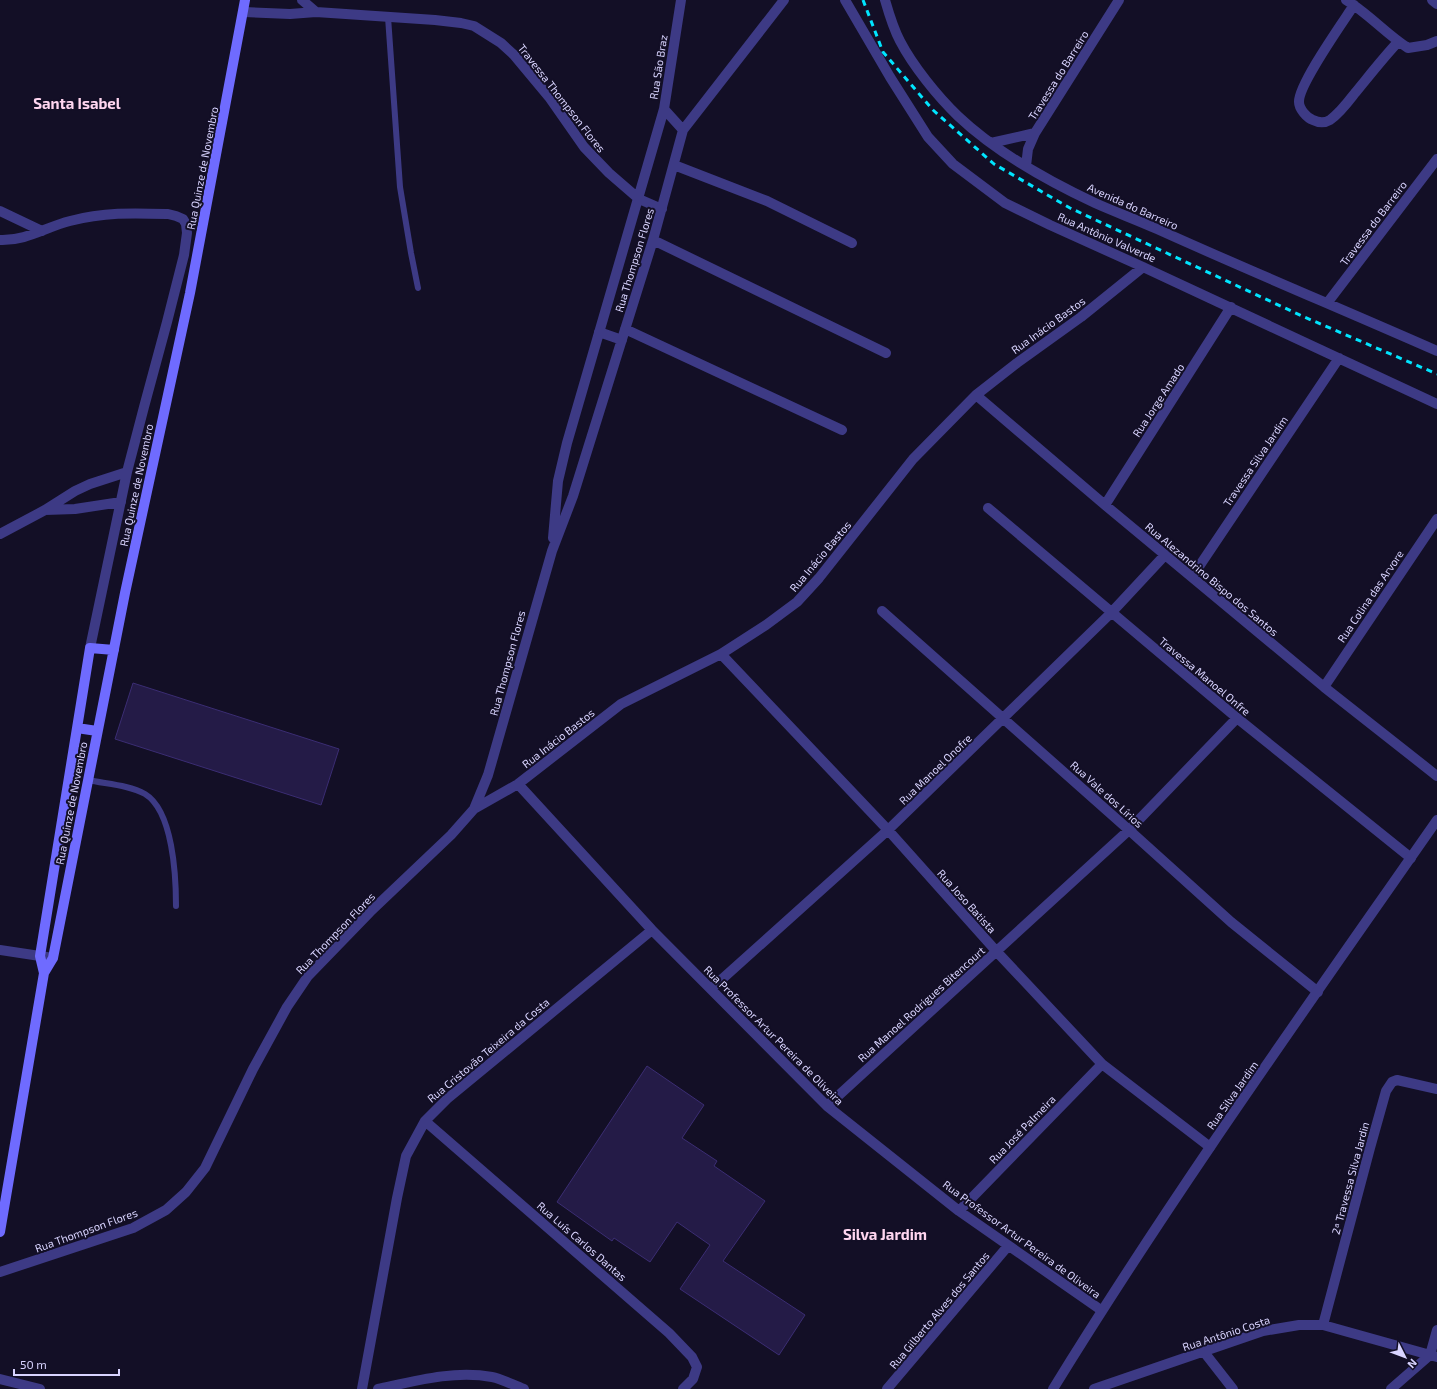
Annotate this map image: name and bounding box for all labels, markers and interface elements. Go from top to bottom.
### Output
street label: Travessa do Barreiro [1025,28,1091,122]
street label: Rua São Braz [646,33,670,100]
street label: Travessa Thompson Flores [516,41,609,155]
district label: Santa Isabel [33,94,121,112]
street label: Rua Quinze de Novembro [184,105,221,231]
street label: Travessa do Barreiro [1337,178,1409,268]
street label: Avenida do Barreiro [1086,180,1180,232]
street label: Rua Thompson Flores [612,206,656,314]
street label: Rua Antônio Valverde [1056,209,1158,265]
street label: Rua Inácio Bastos [1009,294,1088,356]
street label: Rua Jorge Amado [1129,361,1187,439]
street label: Travessa Silva Jardim [1220,413,1290,509]
street label: Rua Quinze de Novembro [117,423,156,548]
street label: Rua Inácio Bastos [787,518,854,594]
street label: Rua Alezandrino Bispo dos Santos [1143,520,1281,639]
street label: Rua Colina das Arvore [1334,547,1406,645]
street label: Rua Thompson Flores [487,609,527,717]
street label: Travessa Manoel Onfre [1157,634,1253,718]
street label: Rua Inácio Bastos [519,705,597,770]
street label: Rua Manoel Onofre [896,731,974,807]
street label: Rua Quinze de Novembro [53,740,90,866]
street label: Rua Vale dos Lírios [1068,758,1146,830]
street label: Rua Joso Batista [935,866,999,936]
street label: Rua Thompson Flores [293,889,378,976]
street label: Rua Manoel Rodrigues Bitencourt [855,943,987,1065]
street label: Rua Professor Artur Pereira de Oliveira [702,963,846,1107]
street label: Rua Cristovão Teixeira da Costa [424,995,552,1105]
street label: Rua Silva Jardim [1204,1058,1260,1132]
street label: Rua José Palmeira [986,1092,1058,1166]
street label: 2ª Travessa Silva Jardin [1329,1120,1371,1236]
street label: Rua Professor Artur Pereira de Oliveira [941,1177,1103,1301]
street label: Rua Luís Carlos Dantas [535,1199,630,1284]
street label: Rua Thompson Flores [33,1205,139,1255]
district label: Silva Jardim [843,1225,927,1243]
street label: Rua Gilberto Alves dos Santos [886,1249,992,1371]
street label: Rua Antônio Costa [1181,1313,1271,1353]
north arrow [1385,1337,1425,1377]
scale bar [14,1351,119,1377]
text: 50 m [20,1357,47,1371]
text: N [1405,1357,1420,1371]

